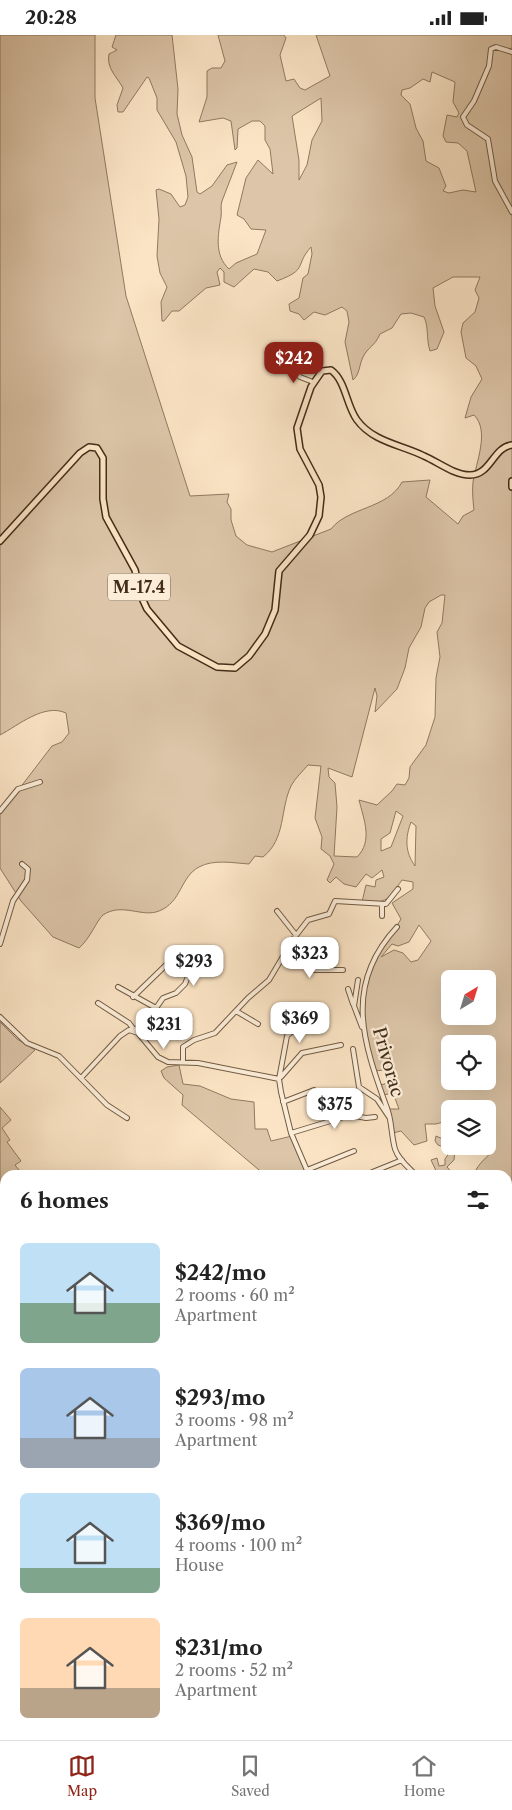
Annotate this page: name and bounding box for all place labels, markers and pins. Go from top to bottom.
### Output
pin: $242 [264,341,324,384]
pin: $323 [280,937,340,979]
pin: $293 [164,945,224,987]
pin: $369 [270,1001,330,1044]
pin: $231 [134,1007,194,1050]
pin: $375 [305,1087,365,1130]

